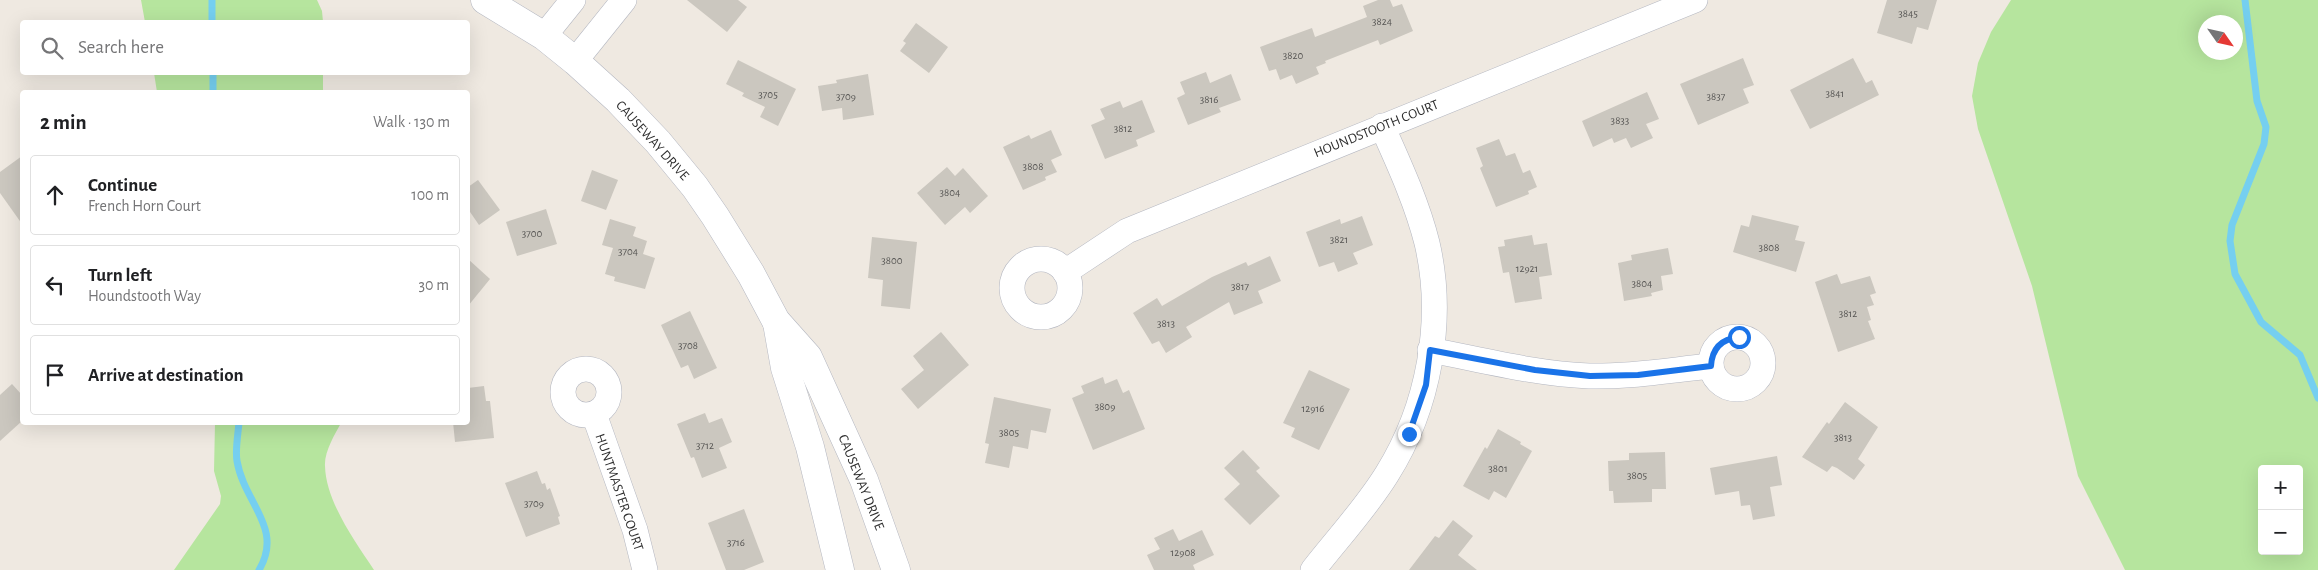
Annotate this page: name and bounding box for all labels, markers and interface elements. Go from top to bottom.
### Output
house number: 3845 [1898,8,1918,19]
north arrow [2198,15,2243,60]
house number: 3824 [1372,16,1392,27]
search box [20,20,470,75]
icon: search [38,34,66,62]
text: Search here [78,38,164,57]
house number: 3820 [1283,50,1303,61]
house number: 3841 [1826,88,1844,99]
house number: 3705 [758,89,778,100]
house number: 3709 [836,91,856,102]
house number: 3837 [1707,91,1726,102]
house number: 3816 [1200,94,1218,105]
street label: HOUNDSTOOTH COURT [1312,97,1441,160]
street label: CAUSEWAY DRIVE [613,98,692,183]
text: 2 min [40,112,87,133]
text: Walk · 130 m [373,114,450,130]
house number: 3833 [1611,115,1630,126]
house number: 3812 [1114,123,1132,134]
house number: 3808 [1023,161,1043,172]
text: Continue [88,176,157,195]
icon: ahead [41,181,69,209]
text: 100 m [411,187,449,203]
house number: 3804 [940,187,960,198]
text: French Horn Court [88,198,201,214]
house number: 3700 [522,228,543,239]
house number: 3821 [1330,234,1348,245]
house number: 3808 [1759,242,1779,253]
house number: 3704 [618,246,638,257]
house number: 3800 [881,255,903,266]
house number: 12921 [1516,263,1538,274]
text: Turn left [88,266,152,285]
icon: left [41,271,69,299]
text: 30 m [419,277,449,293]
house number: 3804 [1632,278,1652,289]
house number: 3817 [1231,281,1249,292]
text: Houndstooth Way [88,288,201,304]
house number: 3812 [1839,308,1857,319]
house number: 3813 [1157,318,1175,329]
route start [1728,326,1751,349]
house number: 3708 [678,340,698,351]
icon: arrive [41,361,69,389]
text: Arrive at destination [88,366,244,385]
house number: 3809 [1095,401,1115,412]
house number: 12916 [1302,403,1324,414]
route end [1398,423,1421,446]
house number: 3805 [999,427,1019,438]
street label: HUNTMASTER COURT [592,432,646,553]
house number: 3813 [1834,432,1852,443]
street label: CAUSEWAY DRIVE [836,433,887,532]
house number: 3712 [696,440,714,451]
house number: 3801 [1488,463,1508,474]
map controls [2258,465,2303,555]
button: + [2258,465,2303,510]
house number: 3805 [1627,470,1647,481]
house number: 3709 [524,498,544,509]
button: − [2258,510,2303,555]
house number: 3716 [727,537,745,548]
house number: 12908 [1171,547,1195,558]

